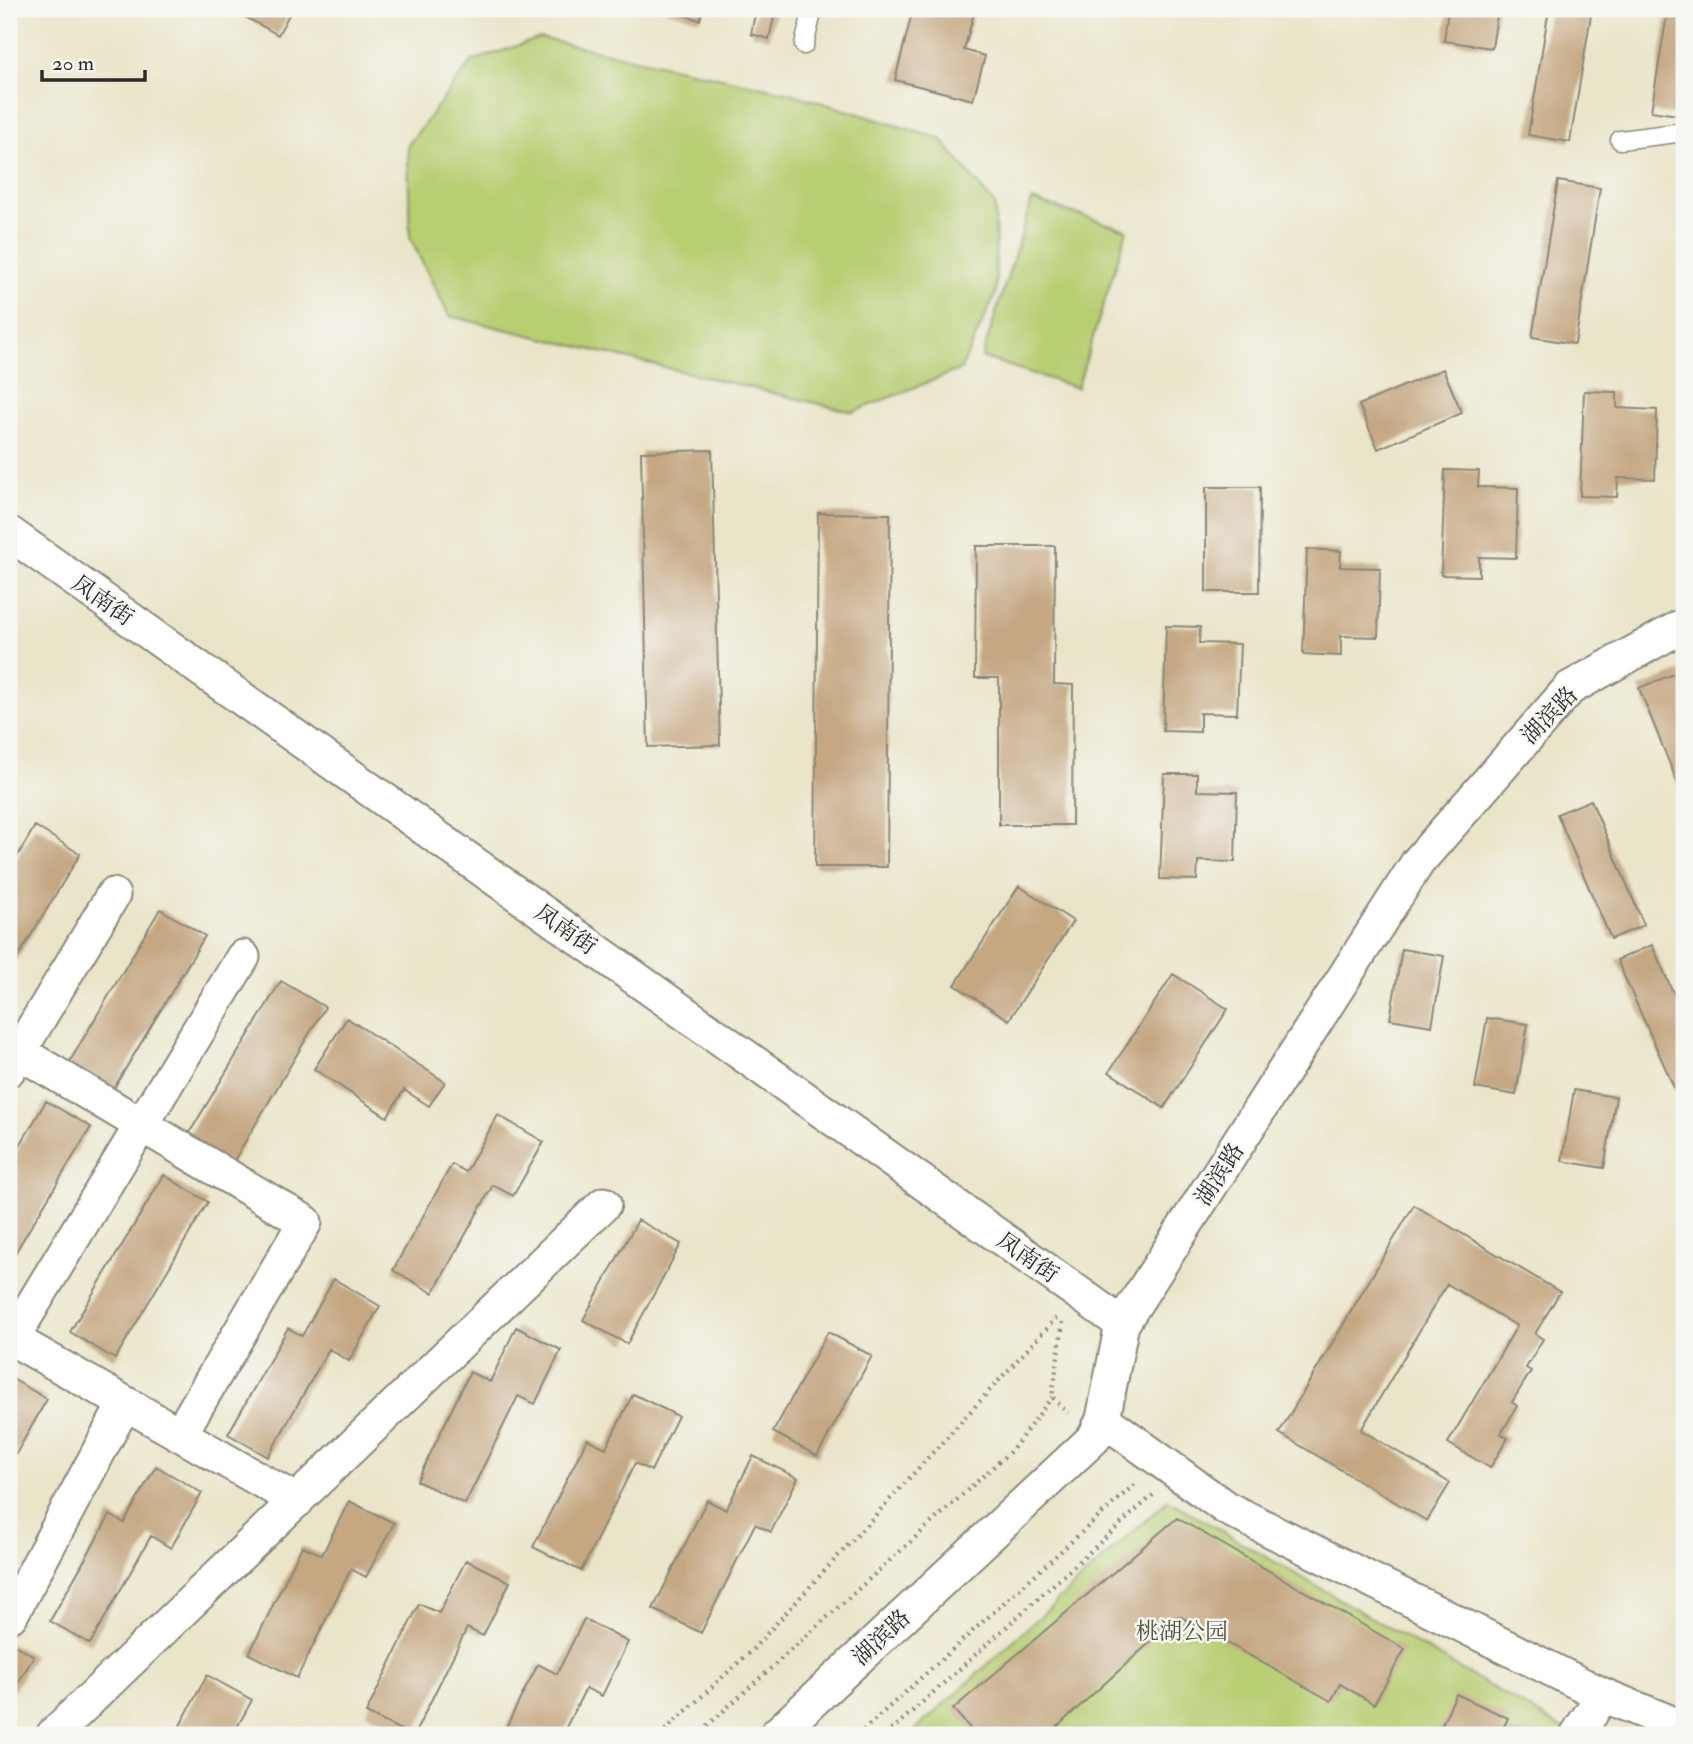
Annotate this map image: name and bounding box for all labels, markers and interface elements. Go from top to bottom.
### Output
scale bar [42,38,145,82]
text: 20 m [52,50,94,77]
street label: 凤南街 [66,569,139,632]
street label: 湖滨路 [1515,680,1584,750]
street label: 凤南街 [529,898,602,961]
street label: 湖滨路 [1188,1137,1250,1211]
street label: 凤南街 [991,1226,1064,1289]
street label: 湖滨路 [846,1603,916,1671]
park label: 桃湖公园 [1136,1617,1228,1646]

